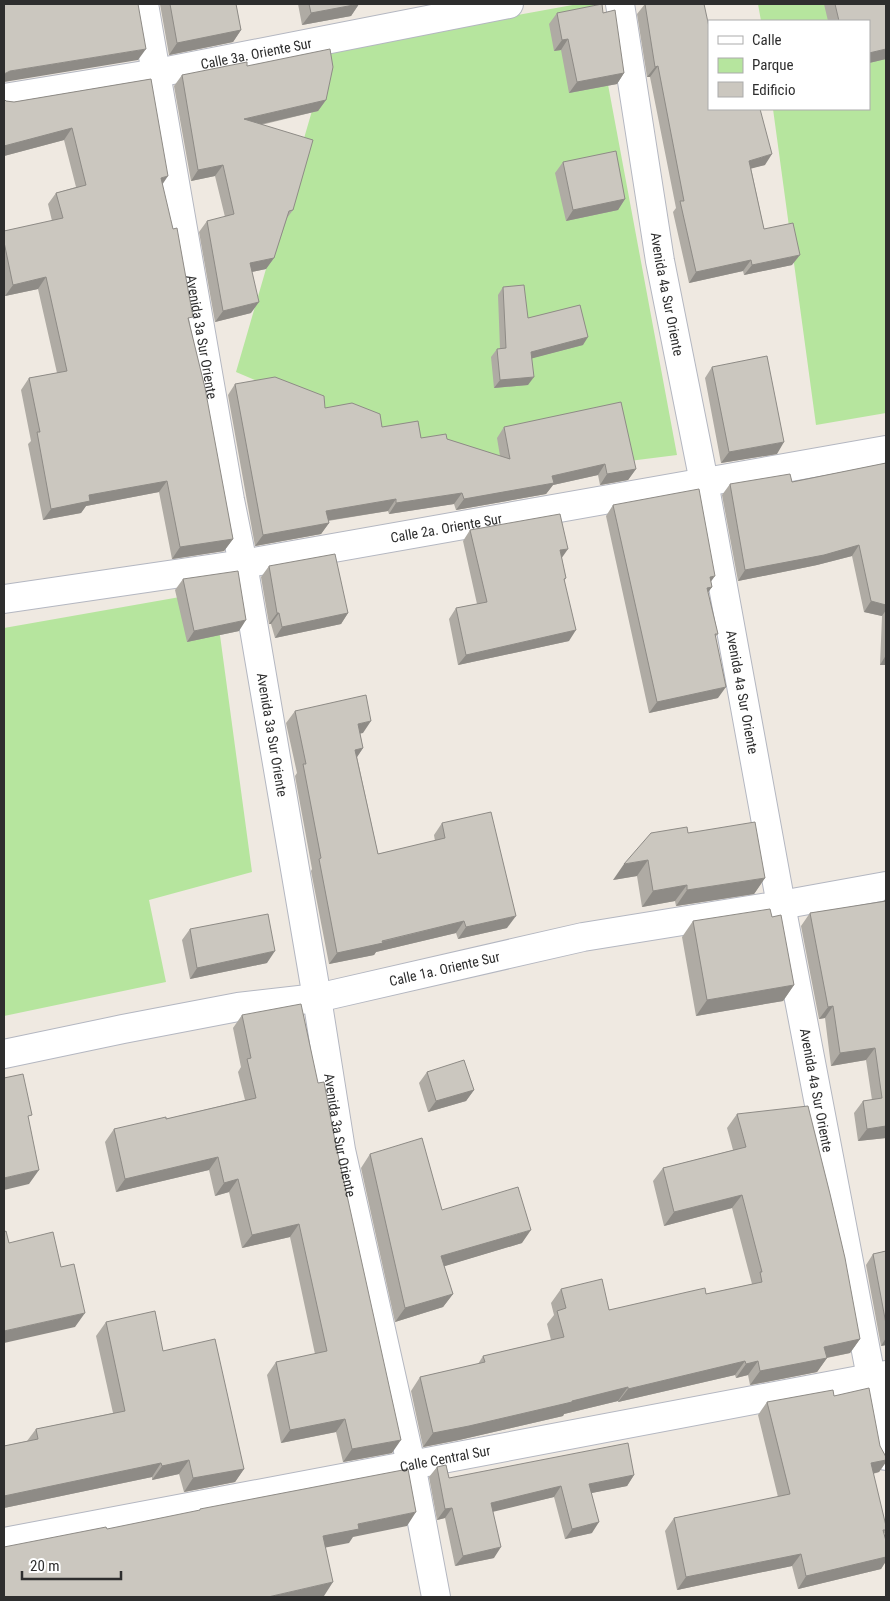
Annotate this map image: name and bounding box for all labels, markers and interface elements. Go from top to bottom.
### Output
legend [708,20,870,110]
text: Calle [752,31,782,49]
street label: Calle 3a. Oriente Sur [199,35,313,72]
text: Parque [752,56,794,74]
text: Edificio [752,81,795,99]
street label: Avenida 4a Sur Oriente [648,231,687,358]
street label: Avenida 3a Sur Oriente [183,274,220,401]
street label: Calle 2a. Oriente Sur [389,510,503,546]
street label: Avenida 4a Sur Oriente [723,629,761,756]
street label: Avenida 3a Sur Oriente [254,672,291,798]
street label: Calle 1a. Oriente Sur [388,948,501,989]
street label: Avenida 4a Sur Oriente [797,1027,836,1154]
street label: Avenida 3a Sur Oriente [321,1072,359,1199]
street label: Calle Central Sur [399,1442,492,1475]
scale bar [22,1548,121,1580]
text: 20 m [30,1557,60,1575]

